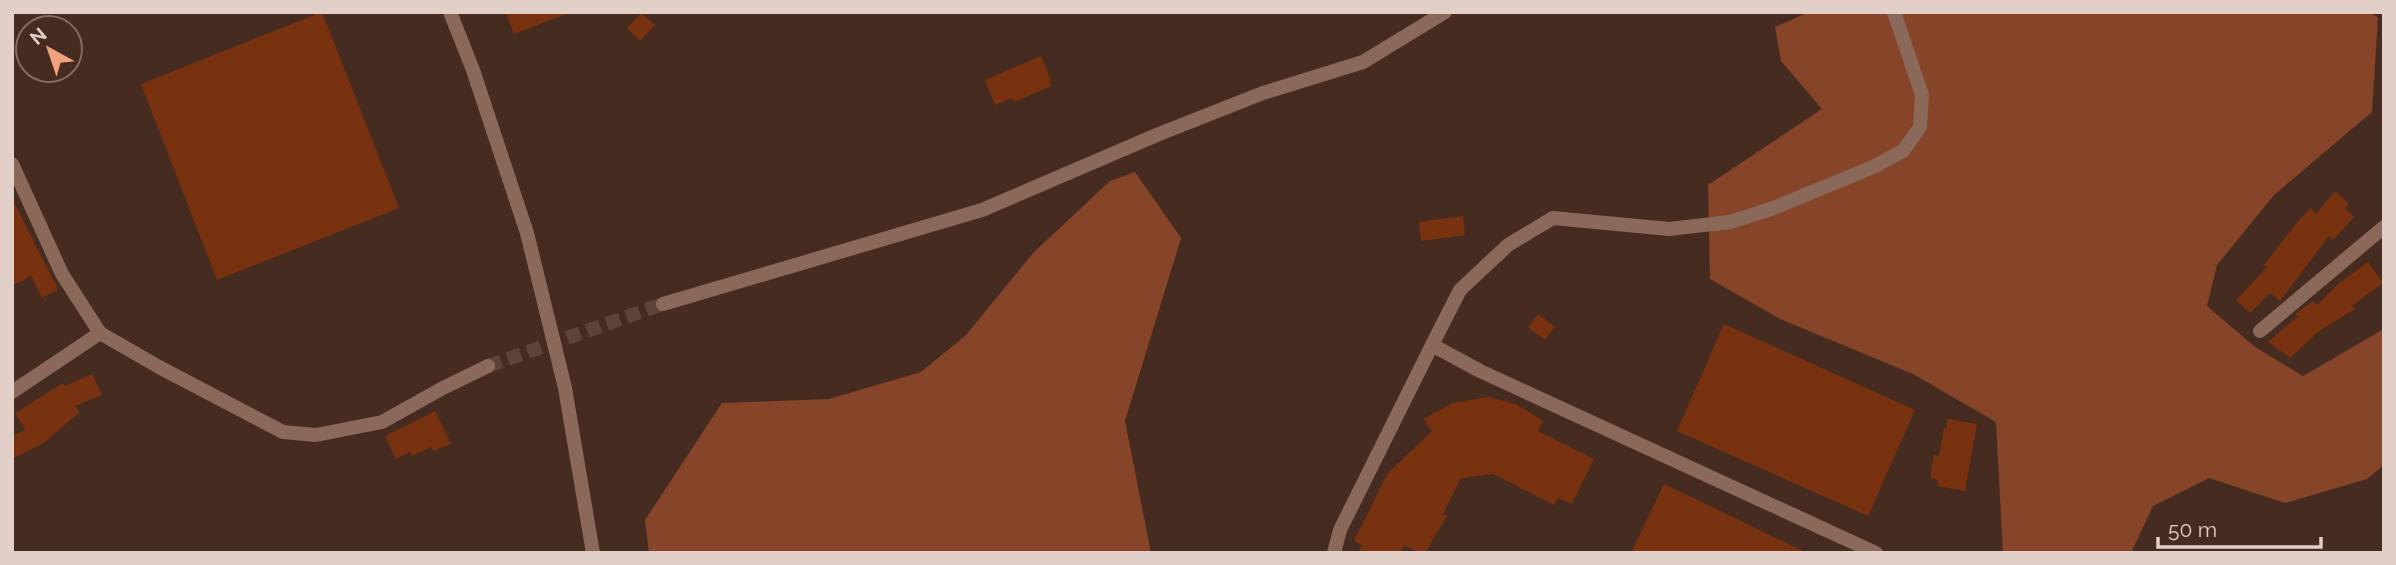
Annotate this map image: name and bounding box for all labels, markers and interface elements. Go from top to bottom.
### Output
north arrow [14,14,84,84]
text: N [25,23,51,49]
scale bar [2158,505,2321,550]
text: 50 m [2168,517,2217,542]

